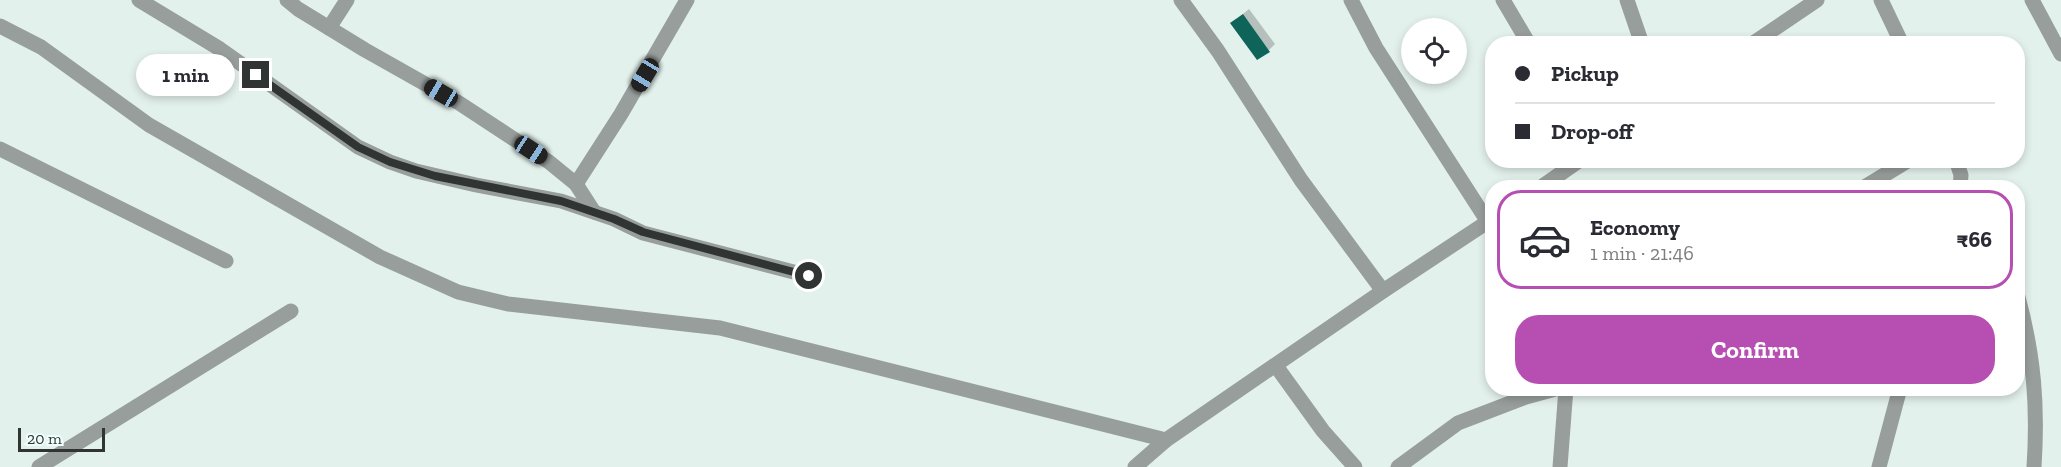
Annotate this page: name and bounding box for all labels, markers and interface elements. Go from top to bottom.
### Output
map controls [1401,18,1467,84]
button: locate [1401,18,1467,84]
callout: 1 min [136,54,235,96]
car [628,55,662,95]
text: Pickup [1551,60,1619,87]
route end [242,61,269,88]
text: 1 min [162,63,209,87]
car [421,76,461,110]
text: Drop-off [1551,118,1633,145]
car [511,133,551,167]
icon: car [1518,213,1572,267]
text: Economy [1590,214,1680,241]
text: ₹66 [1957,226,1992,253]
text: 1 min · 21:46 [1590,241,1694,265]
route start [795,262,822,289]
button: Confirm [1515,315,1995,384]
scale bar [18,425,105,452]
text: 20 m [27,429,62,448]

